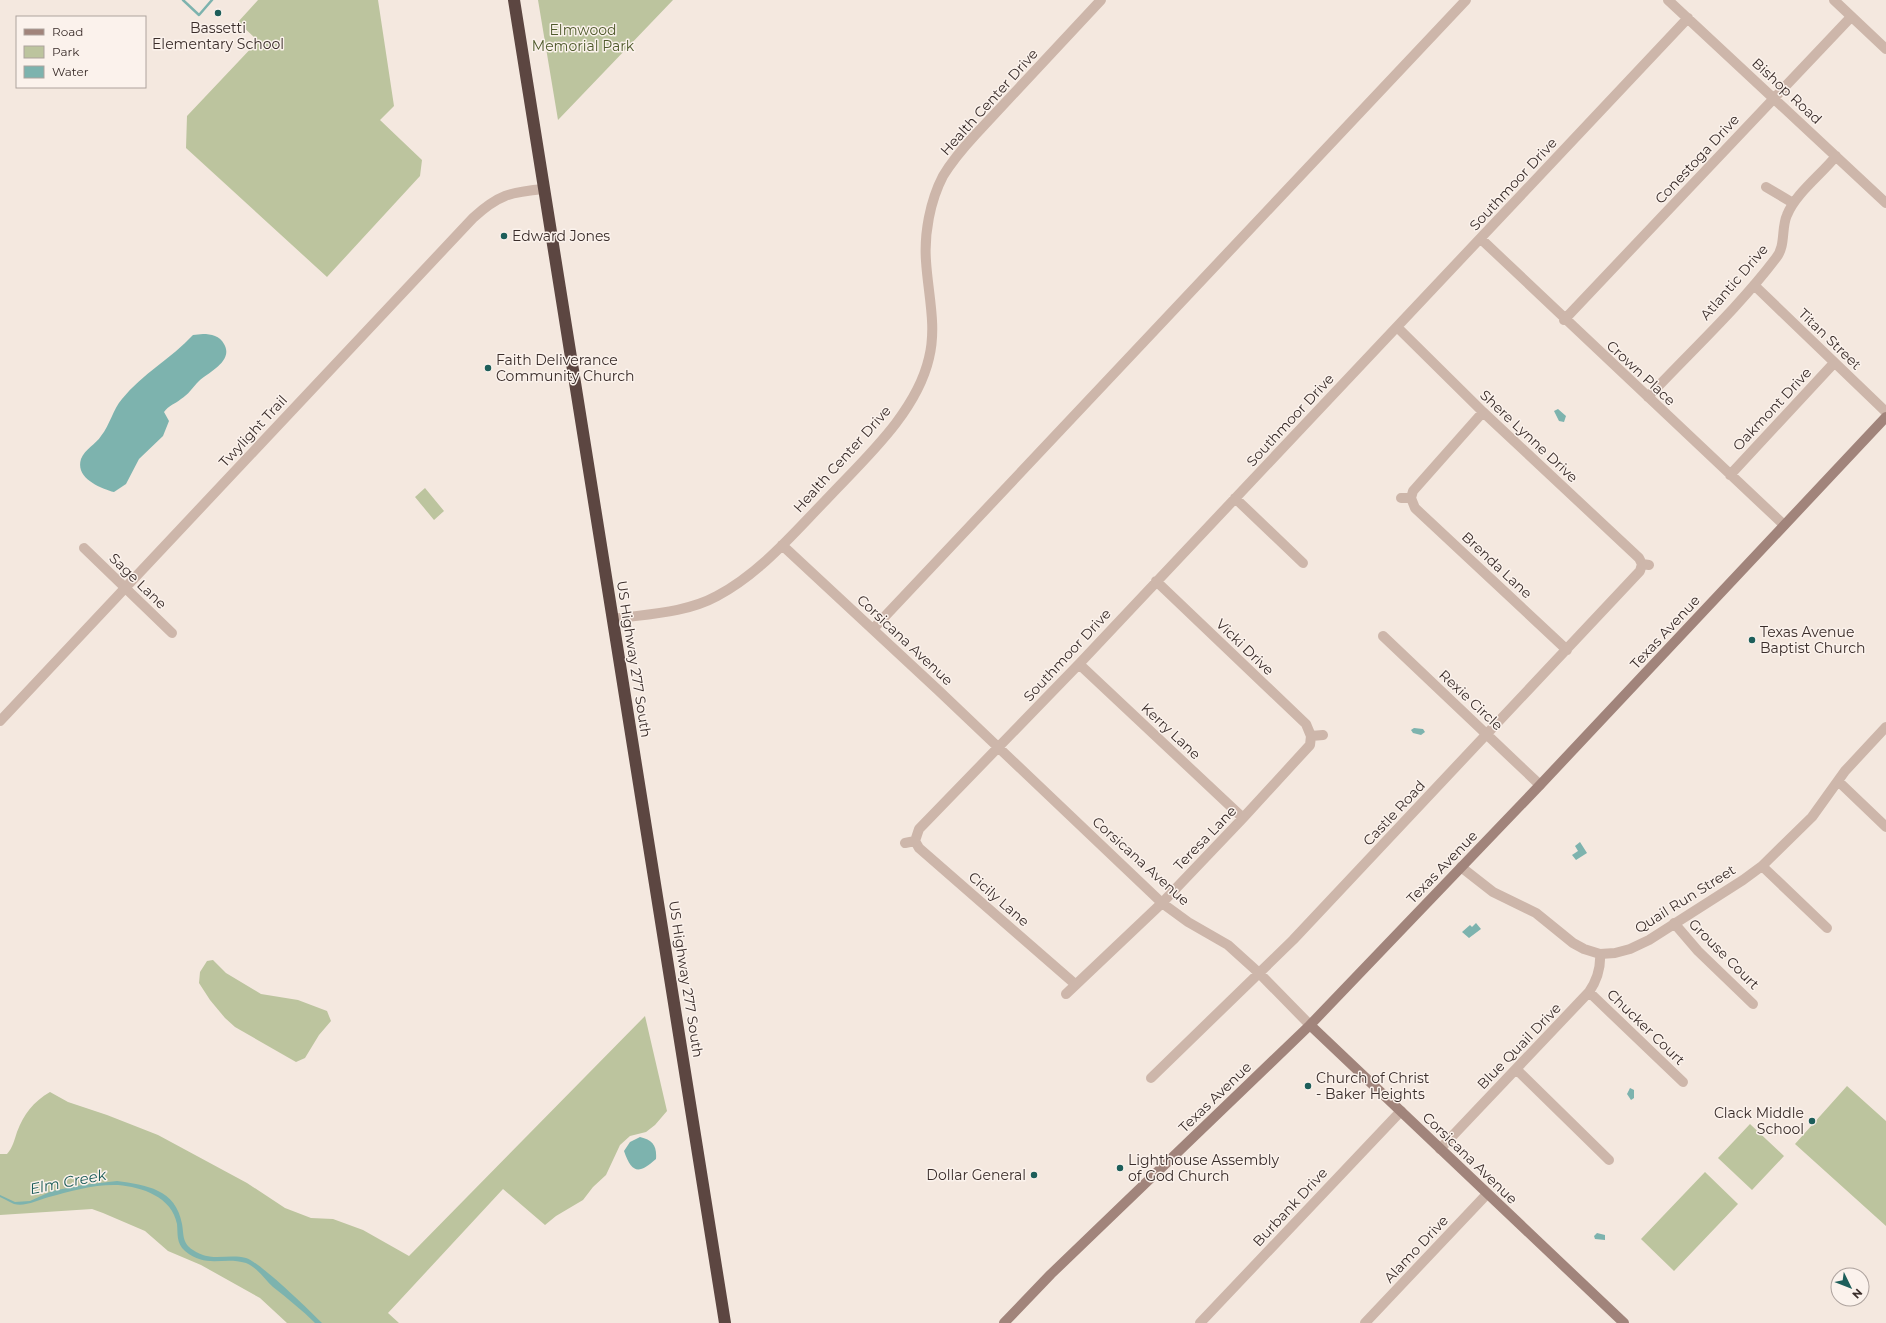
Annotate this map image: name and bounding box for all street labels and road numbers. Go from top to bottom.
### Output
street label: Health Center Drive [936,45,1042,159]
street label: Bishop Road [1748,54,1826,128]
street label: Conestoga Drive [1651,111,1743,207]
street label: Southmoor Drive [1465,134,1561,234]
street label: Atlantic Drive [1696,240,1772,324]
street label: Titan Street [1795,304,1866,374]
street label: Crown Place [1603,337,1679,409]
street label: Oakmont Drive [1729,364,1815,454]
street label: Southmoor Drive [1242,370,1338,470]
street label: Shere Lynne Drive [1476,386,1582,486]
street label: Twylight Trail [215,391,291,471]
street label: Health Center Drive [789,402,895,516]
street label: Brenda Lane [1458,528,1536,602]
street label: Sage Lane [105,549,171,613]
street label: US Highway 277 South [613,579,655,739]
street label: Corsicana Avenue [853,591,957,689]
street label: Texas Avenue [1626,591,1704,673]
street label: Southmoor Drive [1019,605,1115,705]
street label: Vicki Drive [1212,615,1278,679]
street label: Rexie Circle [1435,666,1507,734]
street label: Kerry Lane [1138,699,1204,763]
street label: Castle Road [1359,776,1429,850]
street label: Teresa Lane [1170,802,1240,874]
street label: Corsicana Avenue [1089,813,1193,909]
street label: Texas Avenue [1403,827,1481,907]
street label: Quail Run Street [1631,861,1739,937]
street label: Cicily Lane [965,868,1033,930]
street label: US Highway 277 South [665,899,707,1059]
street label: Grouse Court [1685,915,1763,993]
street label: Chucker Court [1603,985,1689,1069]
street label: Blue Quail Drive [1473,999,1565,1093]
street label: Texas Avenue [1175,1058,1255,1136]
street label: Corsicana Avenue [1419,1108,1521,1208]
street label: Burbank Drive [1249,1164,1331,1250]
street label: Alamo Drive [1380,1211,1452,1287]

